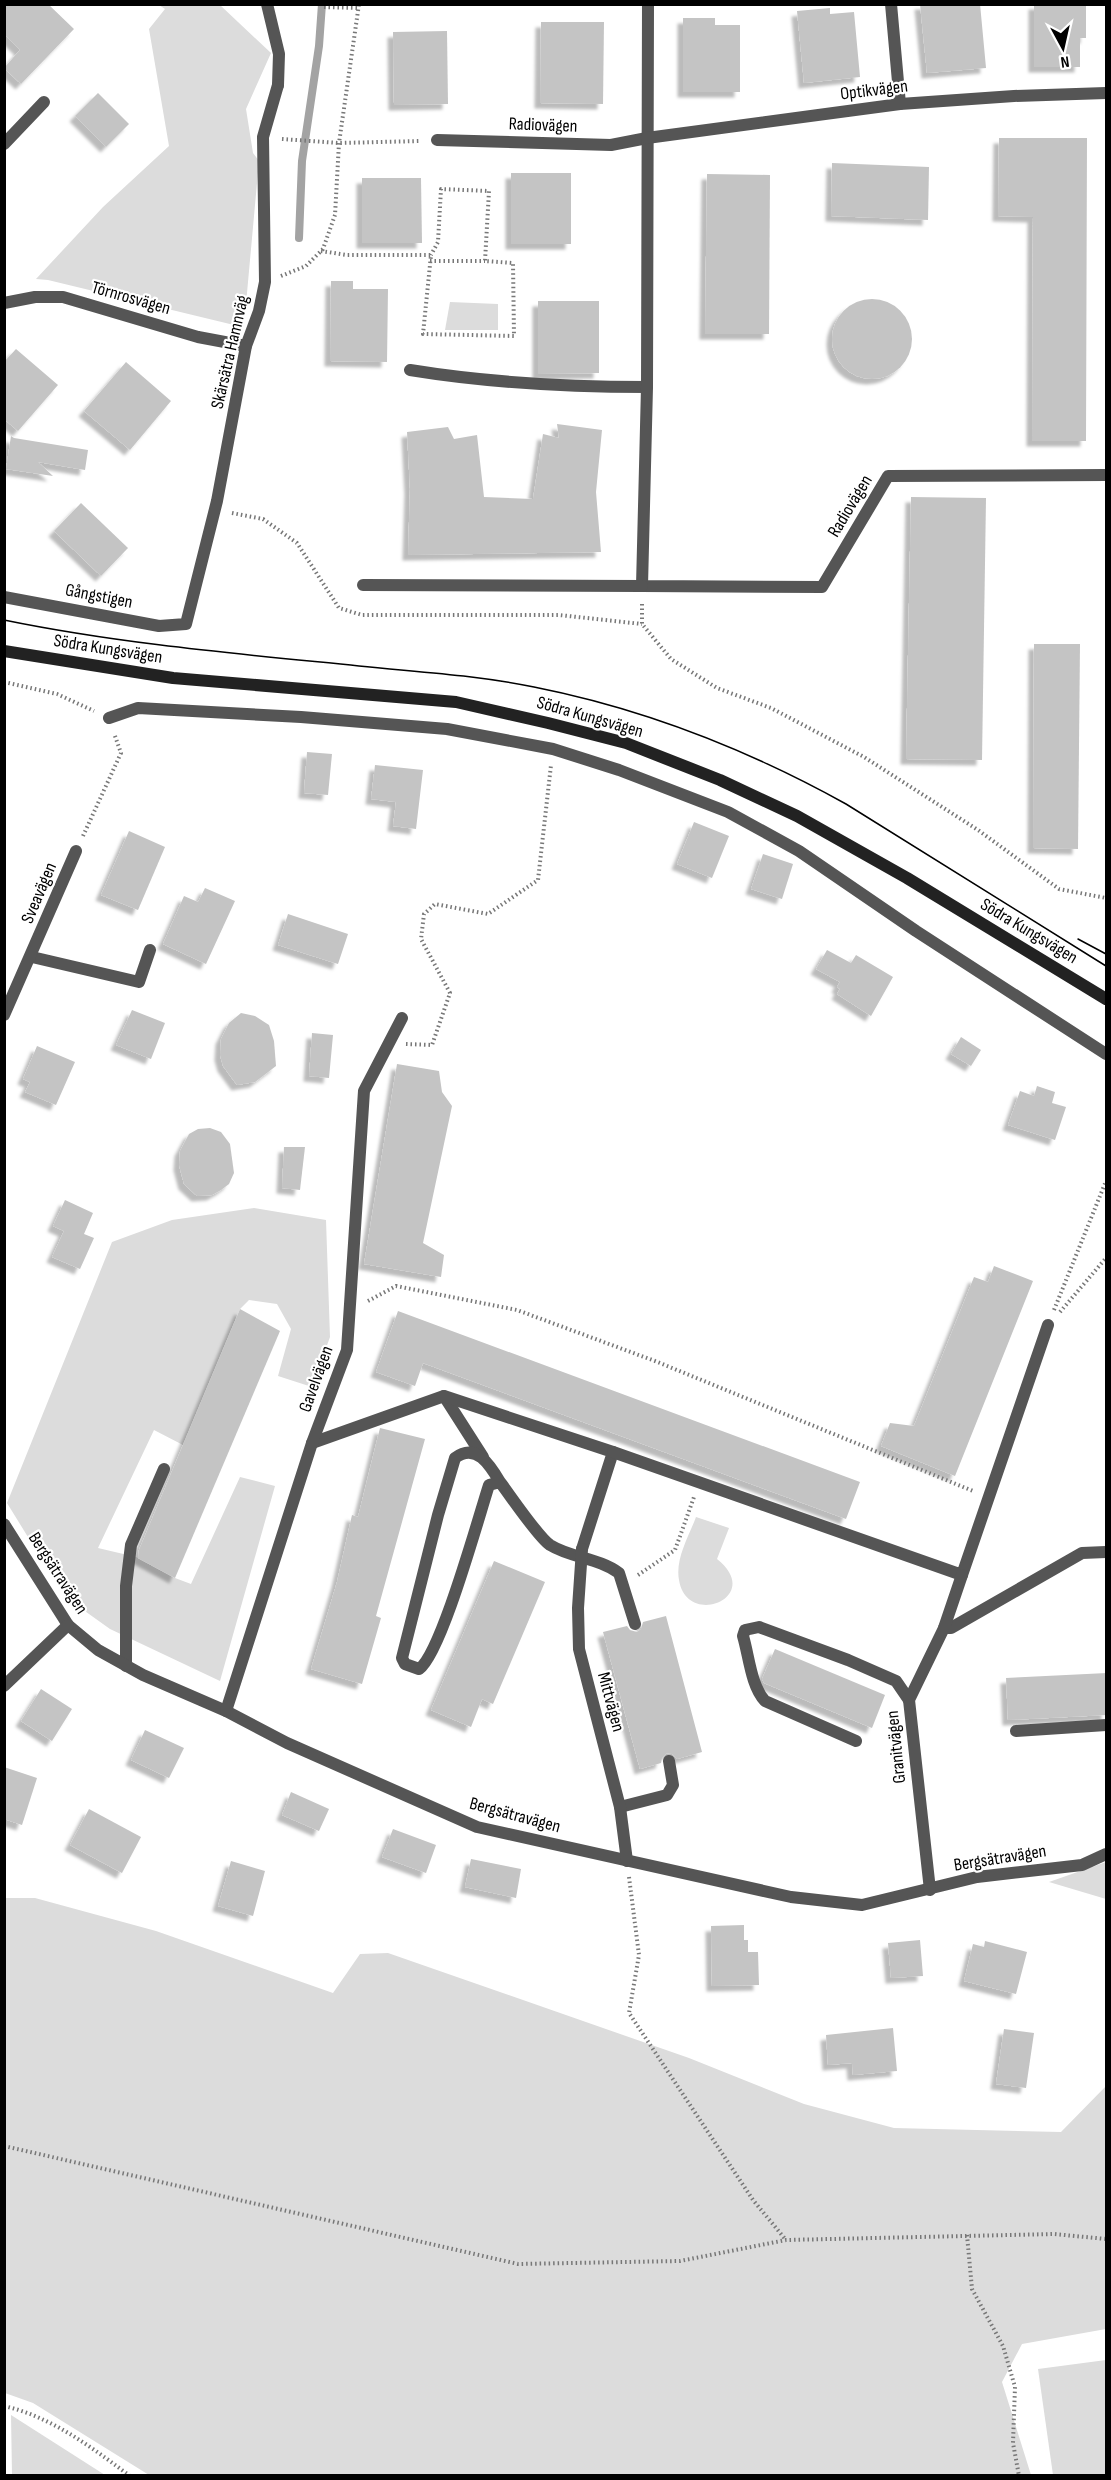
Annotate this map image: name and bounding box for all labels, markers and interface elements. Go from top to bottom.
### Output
north arrow [1033,18,1093,78]
text: N [1059,51,1070,71]
street label: Optikvägen [839,75,909,105]
street label: Radiovägen [508,113,578,137]
street label: Törnrosvägen [89,277,173,319]
street label: Skärsätra Hamnväg [207,293,253,411]
street label: Radiovägen [823,471,877,541]
street label: Gångstigen [64,579,134,613]
street label: Södra Kungsvägen [52,630,164,668]
street label: Södra Kungsvägen [534,692,646,742]
street label: Sveavägen [17,859,61,927]
street label: Södra Kungsvägen [977,894,1081,968]
street label: Gavelvägen [294,1343,338,1415]
street label: Bergsätravägen [24,1528,92,1618]
street label: Mittvägen [593,1670,629,1734]
street label: Granitvägen [882,1710,910,1784]
street label: Bergsätravägen [467,1793,563,1837]
street label: Bergsätravägen [952,1840,1048,1876]

